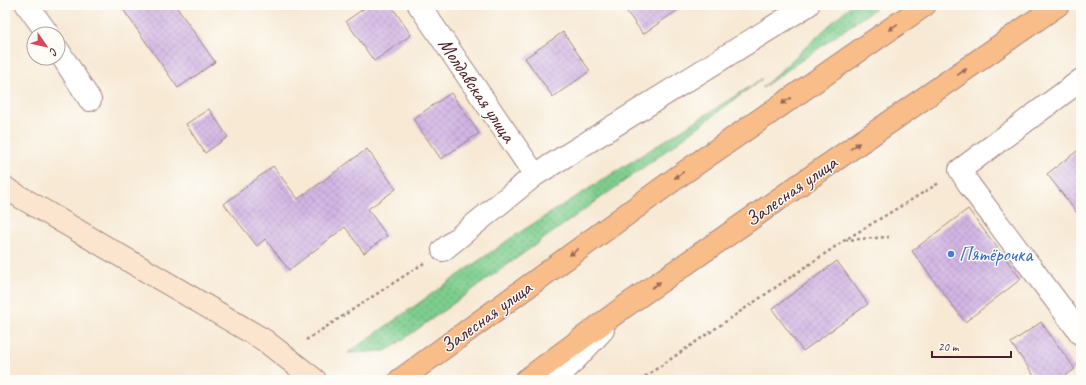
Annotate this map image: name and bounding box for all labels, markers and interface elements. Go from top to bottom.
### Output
one-way arrow [888,23,898,31]
north arrow [26,26,66,66]
street label: Молдавская улица [433,33,522,148]
text: С [46,45,62,59]
one-way arrow [956,68,967,76]
one-way arrow [781,97,791,105]
one-way arrow [850,142,860,150]
street label: Залесная улица [740,149,843,232]
one-way arrow [674,171,685,179]
place label: Пятёрочка [959,242,1034,267]
one-way arrow [569,248,580,256]
marker: Пятёрочка [946,249,956,259]
street label: Залесная улица [435,275,538,359]
one-way arrow [651,281,662,289]
scale bar [932,333,1011,359]
text: 20 m [938,339,960,355]

